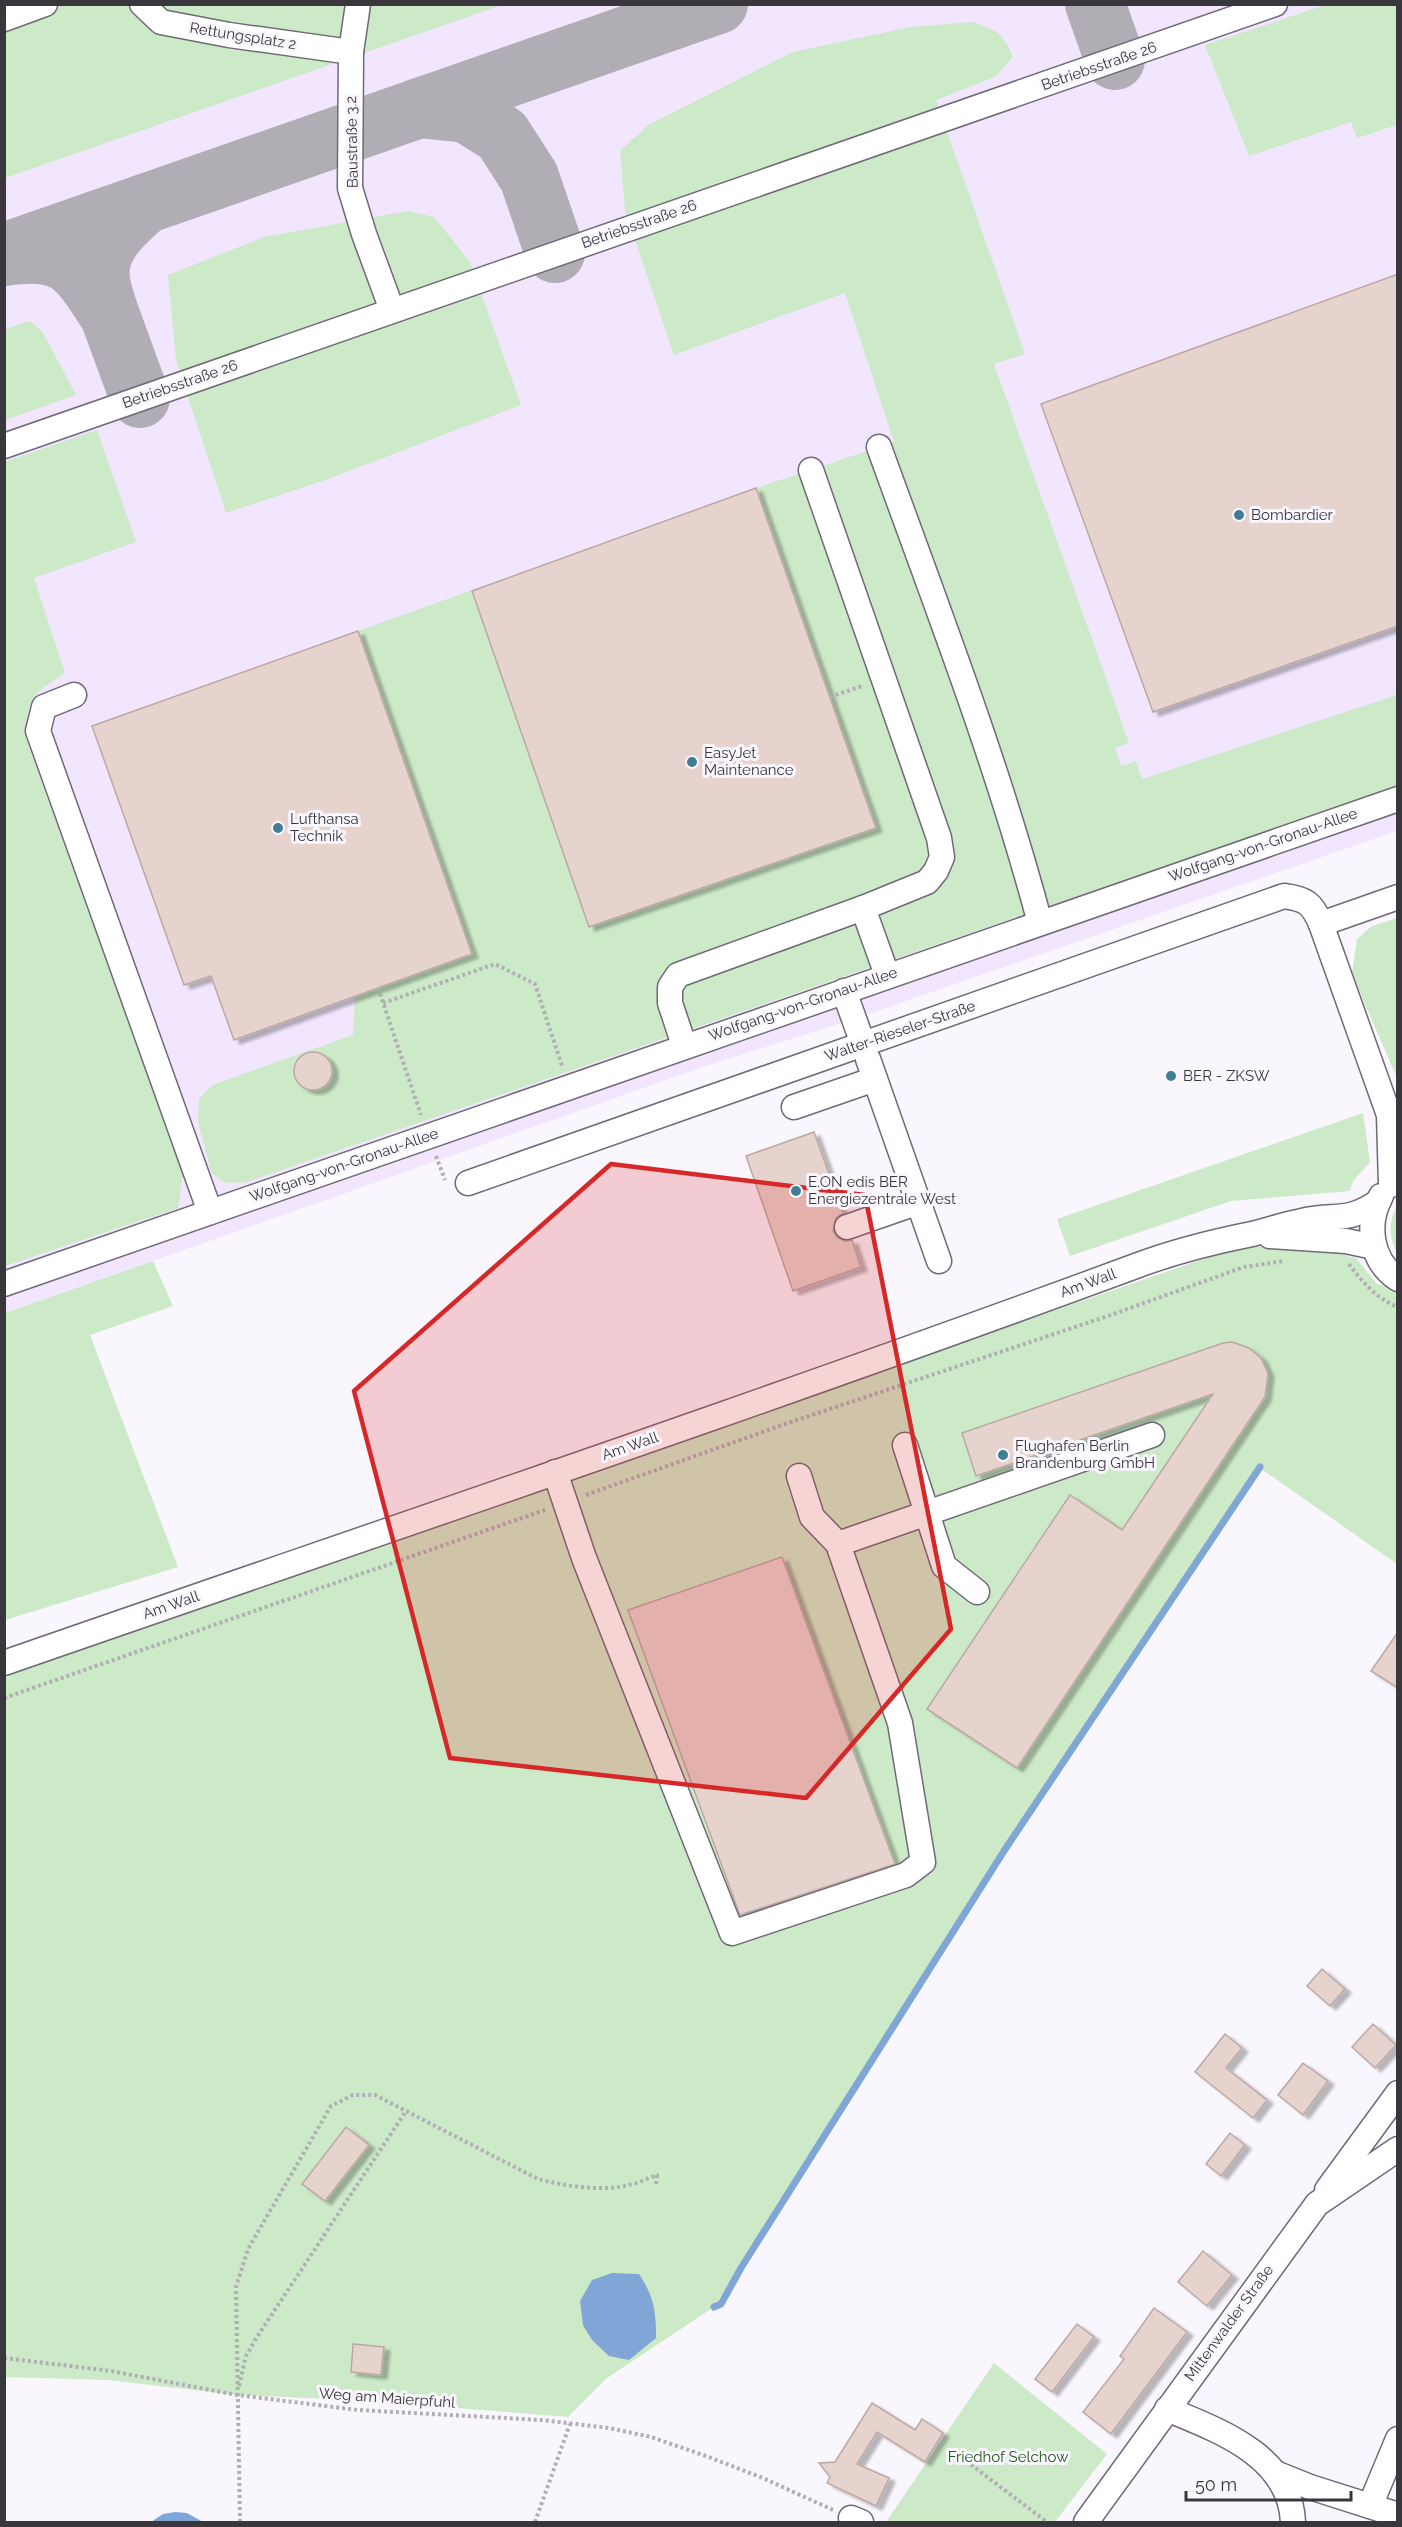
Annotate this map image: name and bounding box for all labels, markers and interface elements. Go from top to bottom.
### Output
street label: Rettungsplatz 2 [188,19,298,53]
street label: Betriebsstraße 26 [1039,38,1159,94]
street label: Baustraße 3.2 [342,96,362,188]
street label: Betriebsstraße 26 [579,196,699,252]
street label: Betriebsstraße 26 [120,356,240,412]
place label: Bombardier [1251,506,1334,524]
marker: Bombardier [1232,508,1246,522]
place label: EasyJet Maintenance [704,744,794,779]
marker: EasyJet Maintenance [685,755,699,769]
street label: Wolfgang-von-Gronau-Allee [1166,804,1360,886]
place label: Lufthansa Technik [290,810,359,845]
marker: Lufthansa Technik [271,821,285,835]
street label: Wolfgang-von-Gronau-Allee [706,963,900,1045]
street label: Walter-Rieseler-Straße [822,997,978,1065]
place label: BER - ZKSW [1183,1067,1270,1085]
marker: BER - ZKSW [1164,1069,1178,1083]
street label: Wolfgang-von-Gronau-Allee [247,1124,441,1206]
place label: E.ON edis BER Energiezentrale West [808,1173,956,1208]
marker: E.ON edis BER Energiezentrale West [789,1184,803,1198]
street label: Am Wall [1057,1264,1119,1301]
street label: Am Wall [599,1428,661,1464]
place label: Flughafen Berlin Brandenburg GmbH [1015,1437,1155,1472]
marker: Flughafen Berlin Brandenburg GmbH [996,1448,1010,1462]
street label: Am Wall [140,1587,202,1623]
street label: Mittenwalder Straße [1181,2261,1277,2385]
street label: Weg am Maierpfuhl [318,2384,457,2412]
park label: Friedhof Selchow [948,2448,1068,2466]
scale bar [1186,2464,1351,2502]
text: 50 m [1195,2474,1237,2495]

